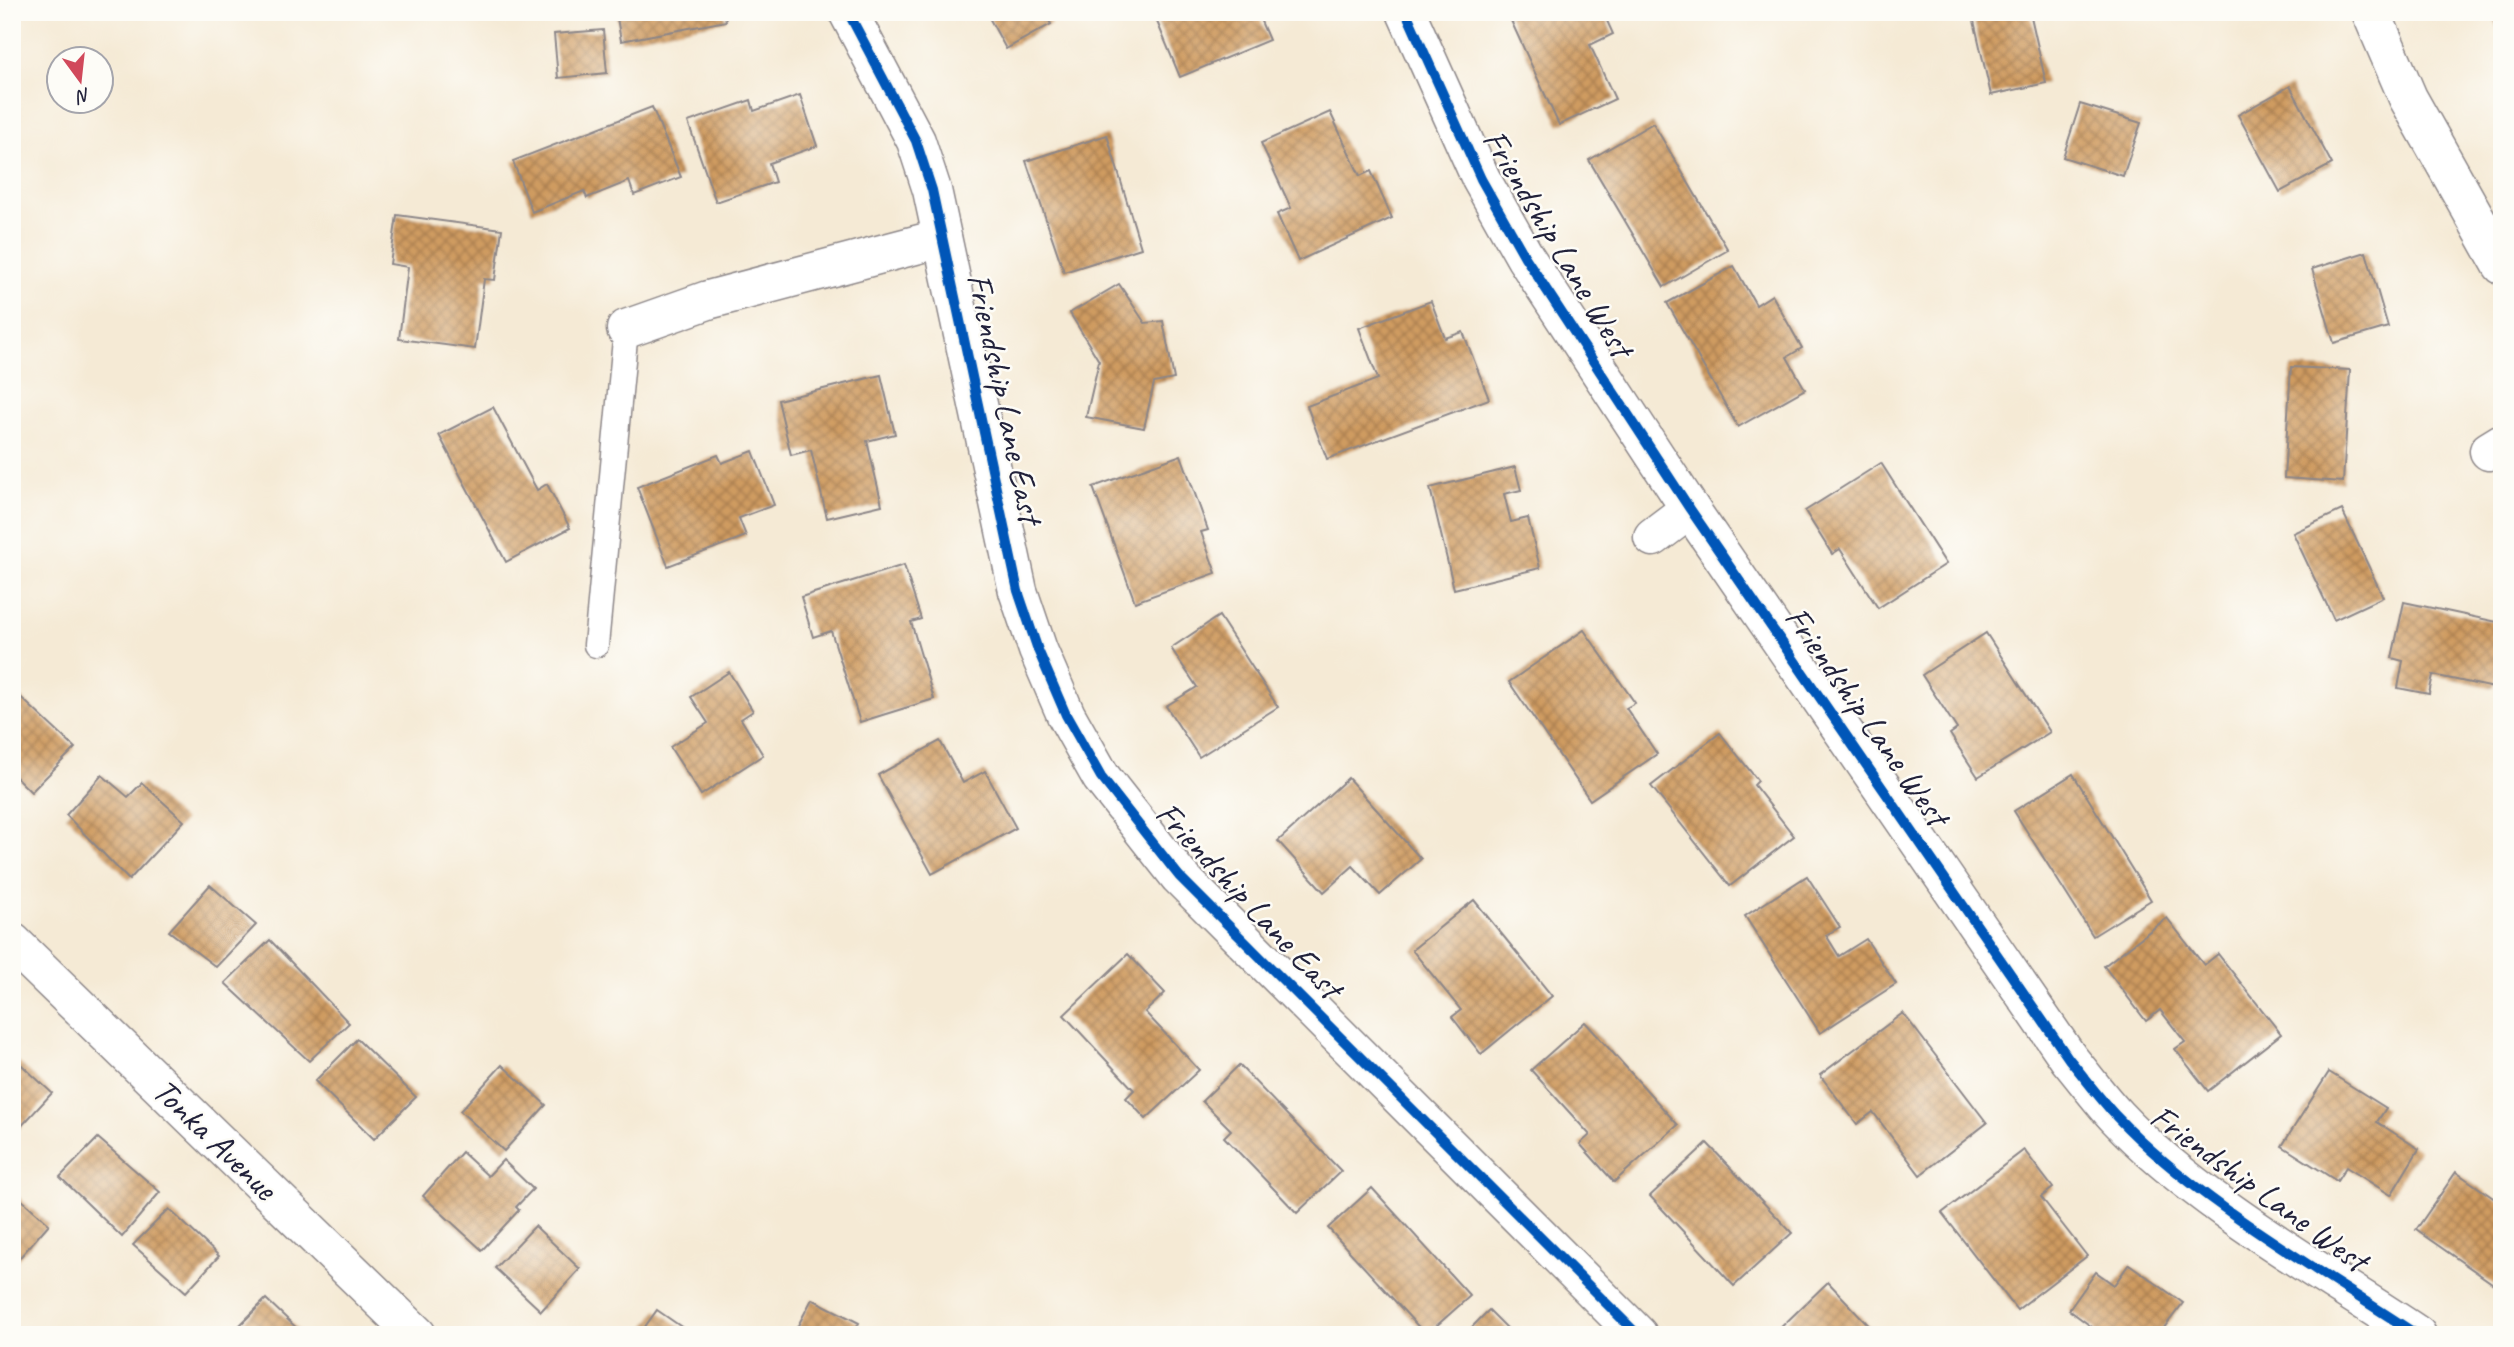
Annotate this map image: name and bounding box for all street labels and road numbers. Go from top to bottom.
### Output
street label: Friendship Lane West [1472,121,1646,369]
street label: Friendship Lane East [957,269,1054,531]
street label: Friendship Lane West [1775,598,1962,838]
street label: Friendship Lane East [1146,792,1355,1011]
street label: Tonka Avenue [143,1068,289,1211]
street label: Friendship Lane West [2142,1094,2380,1285]

